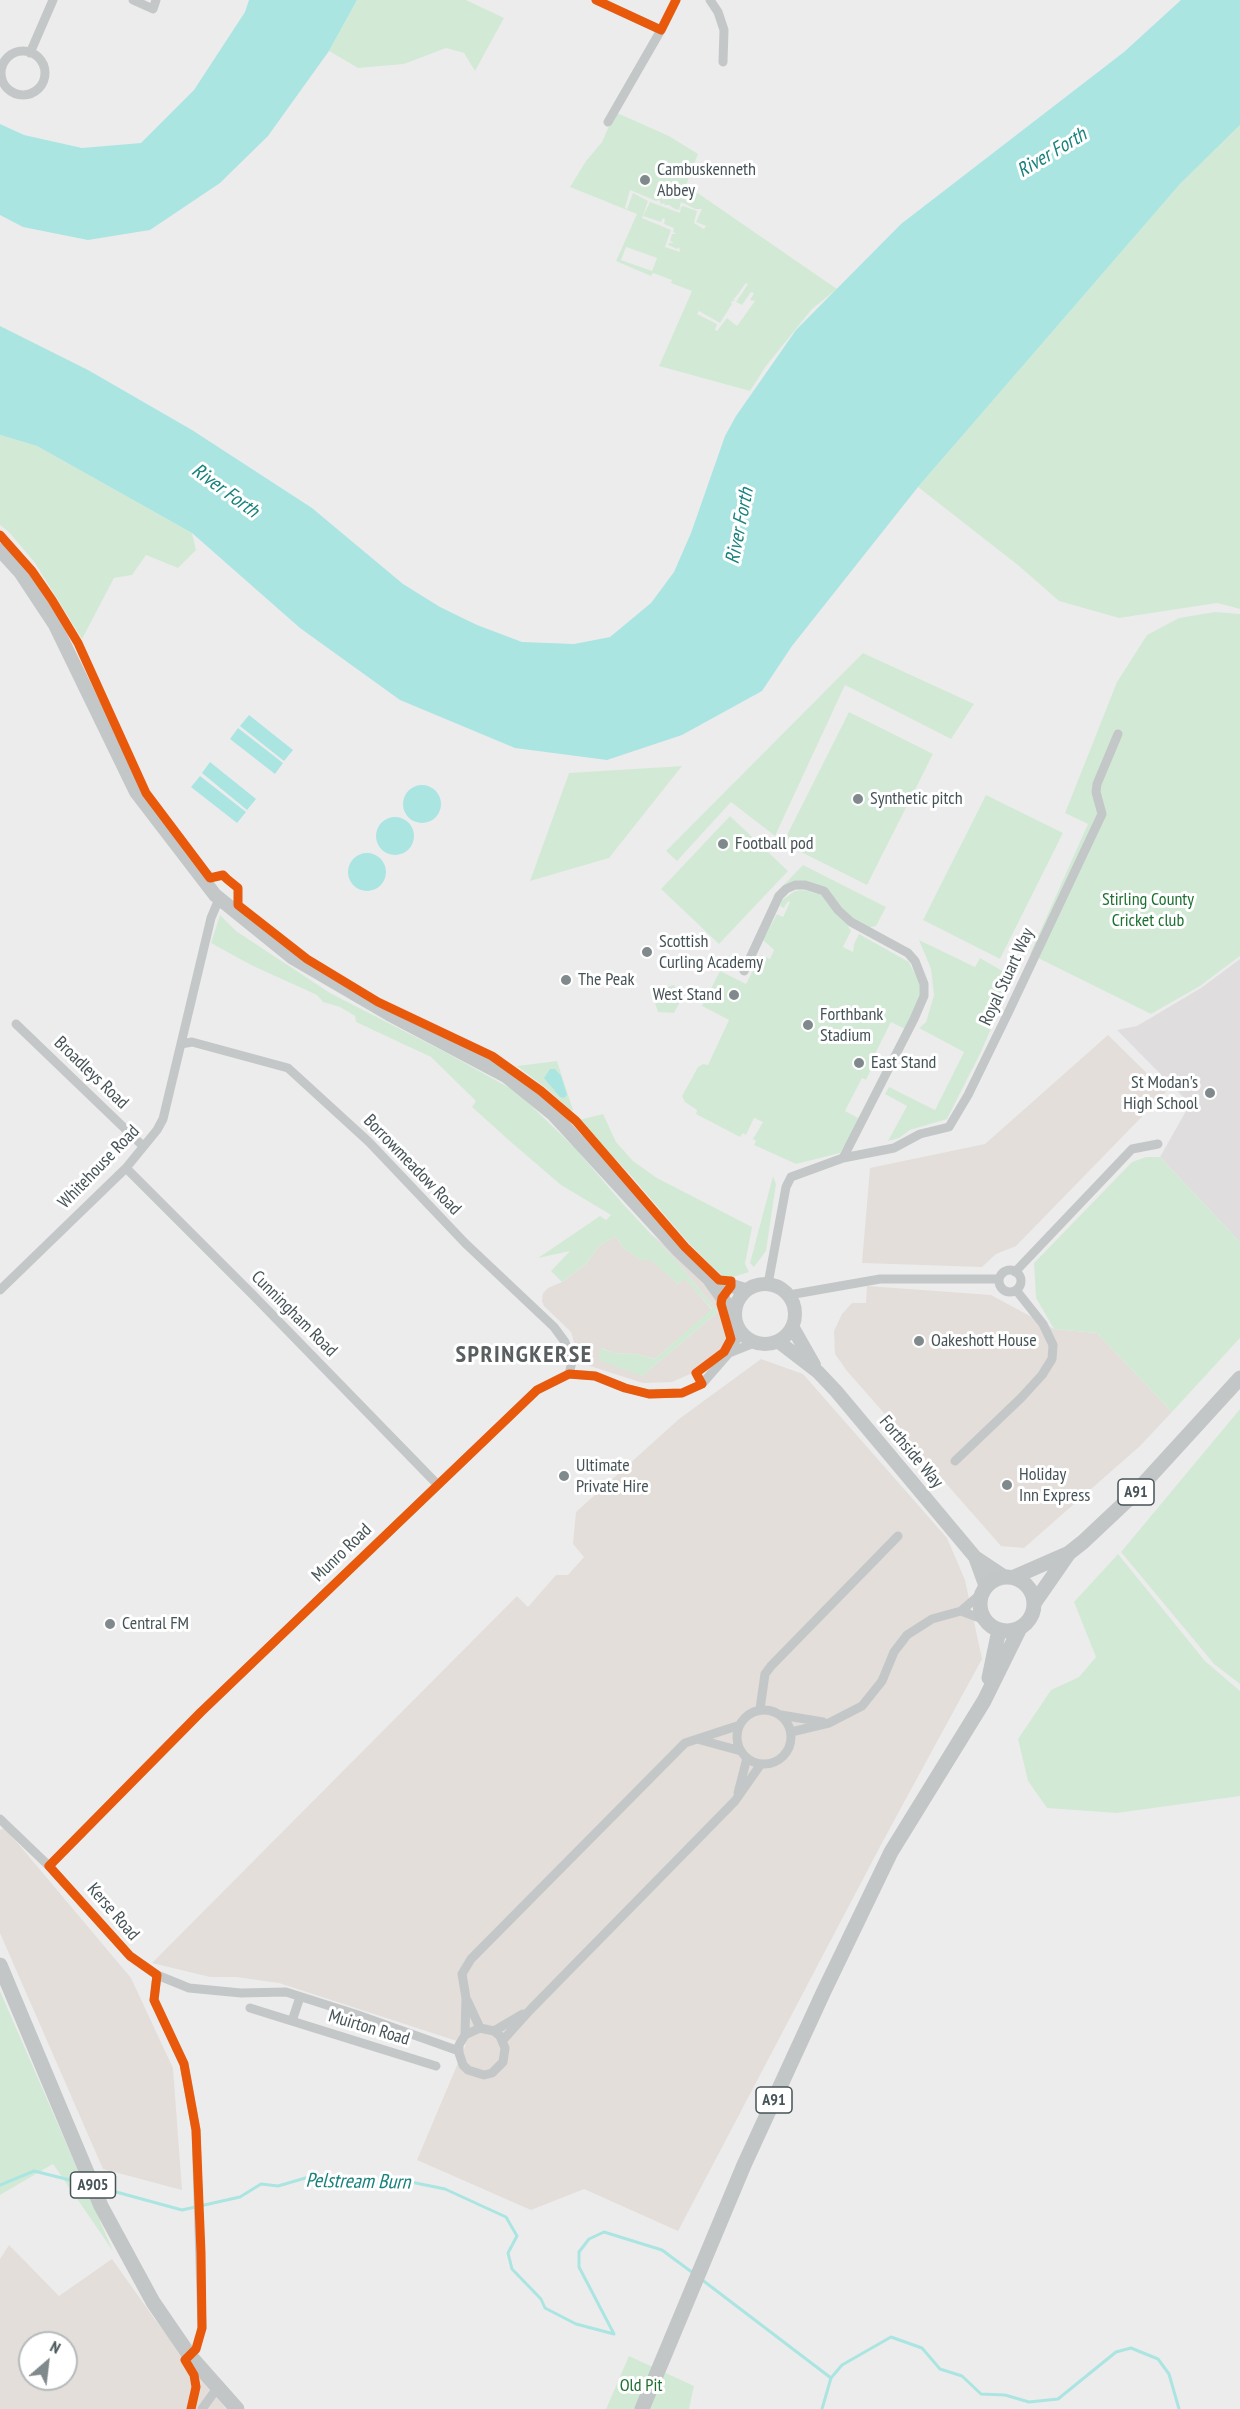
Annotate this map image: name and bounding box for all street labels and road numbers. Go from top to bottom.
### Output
street label: Royal Stuart Way [975,925,1039,1029]
street label: Broadleys Road [49,1032,133,1114]
street label: Borrowmeadow Road [359,1110,465,1220]
street label: Whitehouse Road [54,1121,144,1213]
street label: Cunningham Road [247,1267,341,1361]
street label: Forthside Way [874,1411,948,1493]
road number: A91 [1118,1479,1154,1505]
street label: Munro Road [308,1519,376,1587]
street label: Kerse Road [82,1879,144,1945]
street label: Muirton Road [326,2005,412,2051]
road number: A91 [756,2087,792,2113]
road number: A905 [70,2172,116,2198]

